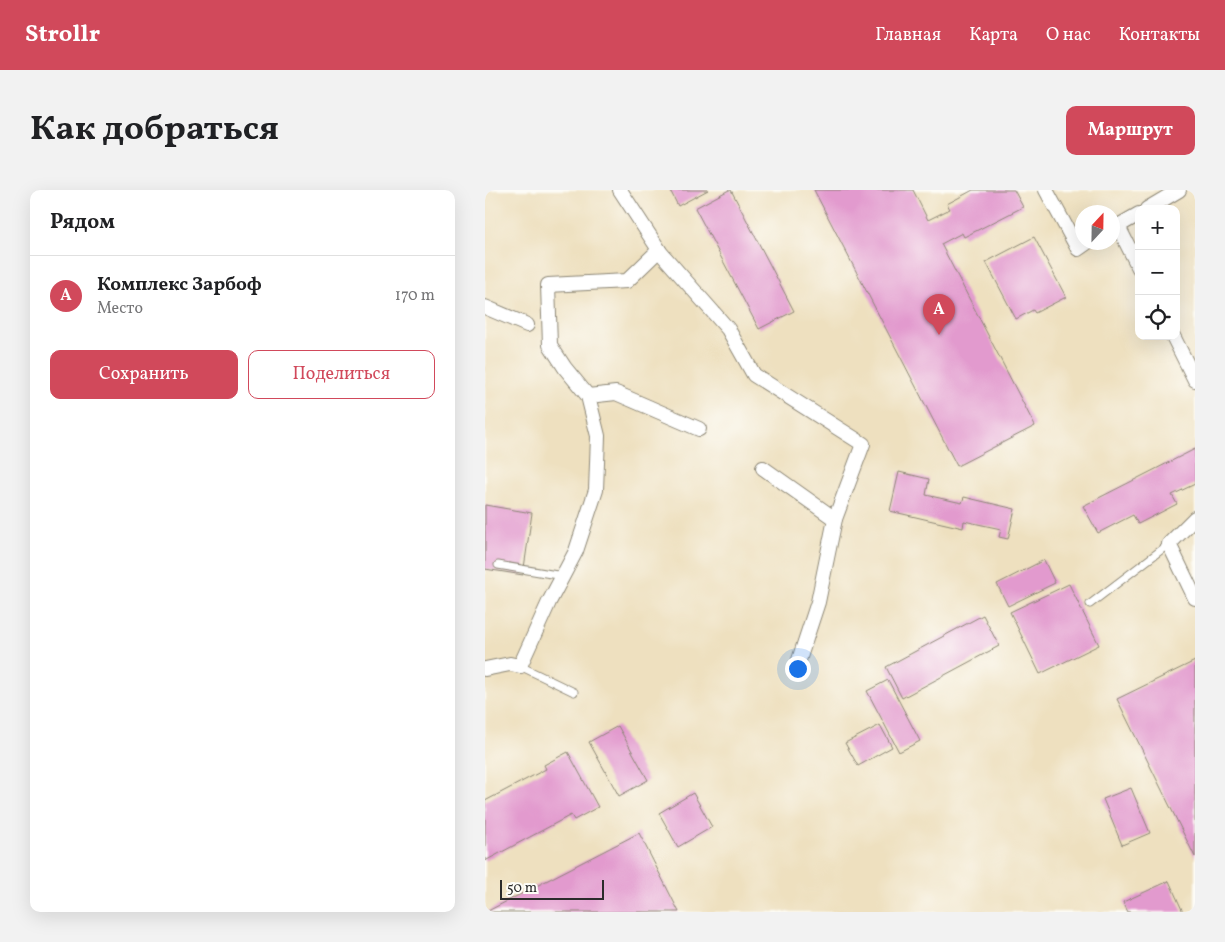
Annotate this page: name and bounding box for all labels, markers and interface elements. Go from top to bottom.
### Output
text: Strollr [25,18,100,52]
text: Главная [875,23,941,48]
text: Карта [969,23,1018,48]
text: О нас [1046,23,1091,48]
text: Контакты [1119,23,1200,48]
text: Как добраться [30,106,279,154]
button: Маршрут [1066,106,1195,155]
north arrow [1075,205,1120,250]
map controls [1135,205,1180,340]
button: + [1135,205,1180,250]
text: Рядом [50,208,115,237]
button: − [1135,250,1180,295]
text: Комплекс Зарбоф [97,272,262,298]
text: A [60,285,72,307]
text: 170 m [395,285,435,307]
pin: A [923,294,955,335]
button: locate [1135,295,1180,340]
text: Место [97,298,143,320]
button: Сохранить [50,350,238,399]
button: Поделиться [248,350,435,399]
your location [785,656,811,682]
scale bar [500,877,604,900]
text: 50 m [507,879,537,898]

